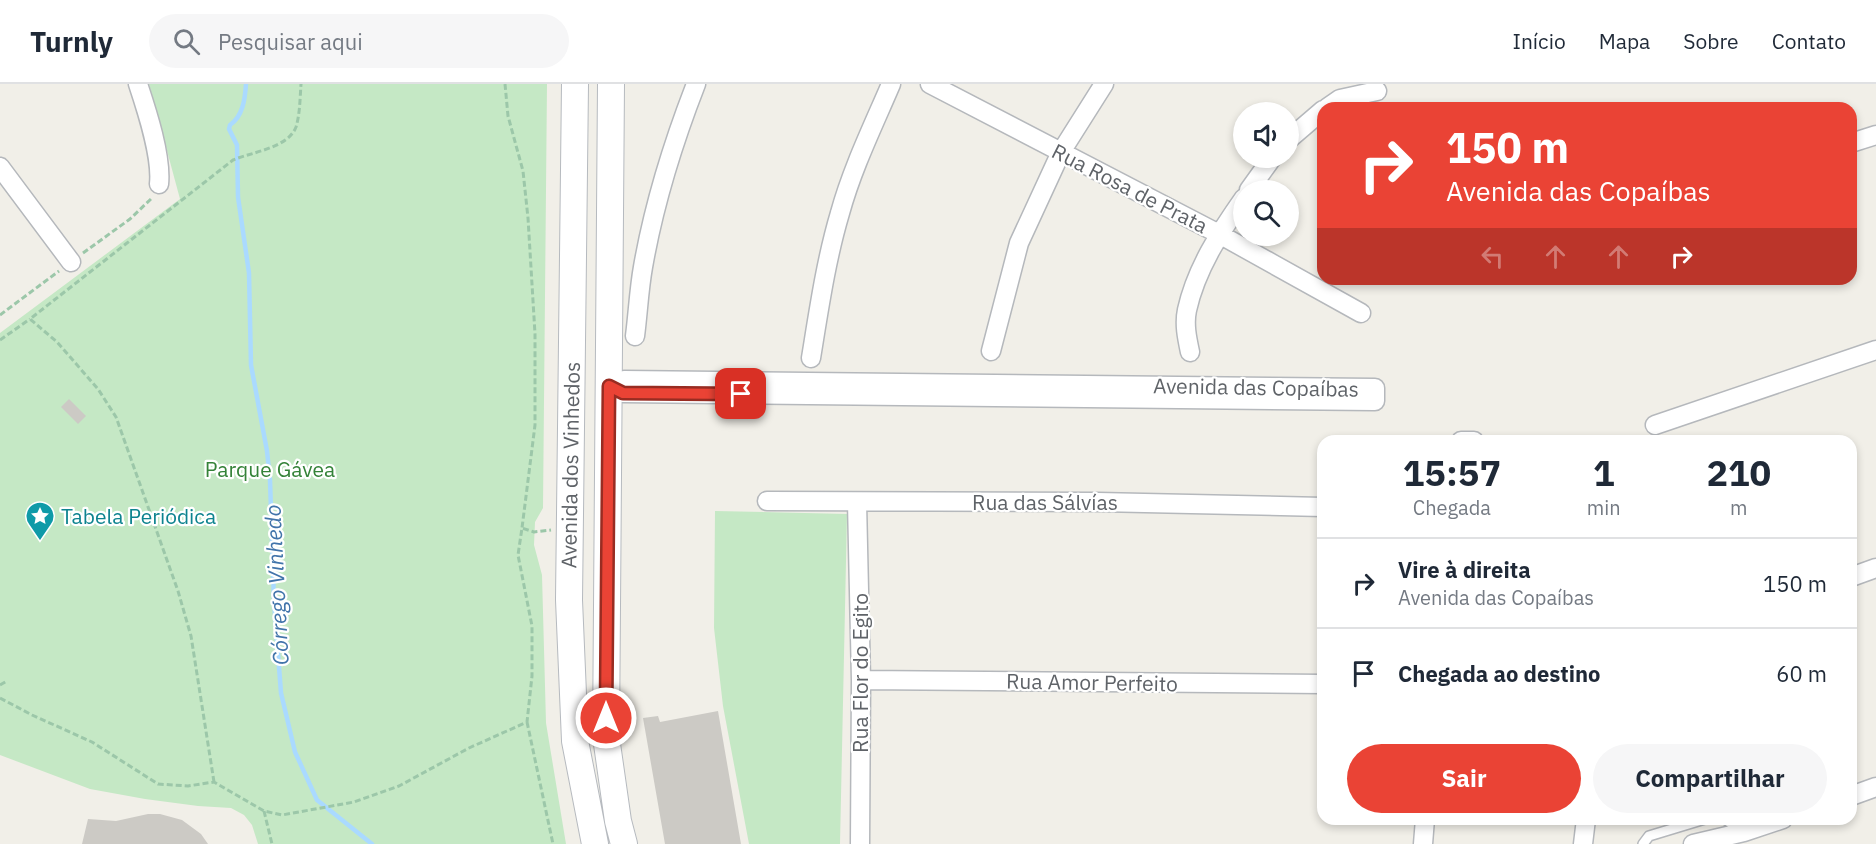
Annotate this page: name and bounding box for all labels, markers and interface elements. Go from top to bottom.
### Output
search box [149,14,569,68]
text: Turnly [30,23,113,60]
icon: search [170,25,203,58]
text: Pesquisar aqui [218,27,363,56]
text: Início [1513,27,1566,55]
text: Mapa [1599,27,1650,55]
text: Sobre [1683,27,1739,55]
text: Contato [1772,27,1846,55]
map controls [1233,102,1299,246]
button: sound [1233,102,1299,168]
text: 150 m [1446,120,1569,175]
icon: right [1347,126,1425,204]
street label: Rua Rosa de Prata [1047,137,1213,239]
text: Avenida das Copaíbas [1446,173,1711,208]
button: search [1233,180,1299,246]
icon: left [1476,240,1509,273]
icon: ahead [1539,240,1572,273]
icon: ahead [1602,240,1635,273]
icon: right [1665,240,1698,273]
street label: Avenida dos Vinhedos [554,361,586,569]
pin [715,368,766,419]
street label: Avenida das Copaíbas [1153,371,1359,403]
icon: arrive [724,377,757,410]
text: 15:57 [1403,449,1501,496]
text: 1 [1593,449,1615,496]
text: 210 [1706,449,1771,496]
park label: Parque Gávea [205,455,335,483]
street label: Rua das Sálvías [972,488,1118,516]
text: Chegada [1413,494,1491,521]
text: min [1587,494,1621,521]
text: m [1730,494,1748,521]
place icon: Tabela Periódica [24,500,56,542]
place label: Tabela Periódica [61,502,216,530]
water label: Córrego Vinhedo [257,504,295,666]
text: Vire à direita [1398,555,1531,584]
icon: right [1347,567,1380,600]
text: 150 m [1763,569,1827,598]
text: Avenida das Copaíbas [1398,584,1594,611]
street label: Rua Flor do Egito [846,593,874,753]
icon: arrive [1347,657,1380,690]
text: Chegada ao destino [1398,659,1601,688]
text: 60 m [1776,659,1827,688]
street label: Rua Amor Perfeito [1006,667,1178,697]
position arrow [574,686,638,750]
button: Sair [1347,744,1581,813]
button: Compartilhar [1593,744,1827,813]

